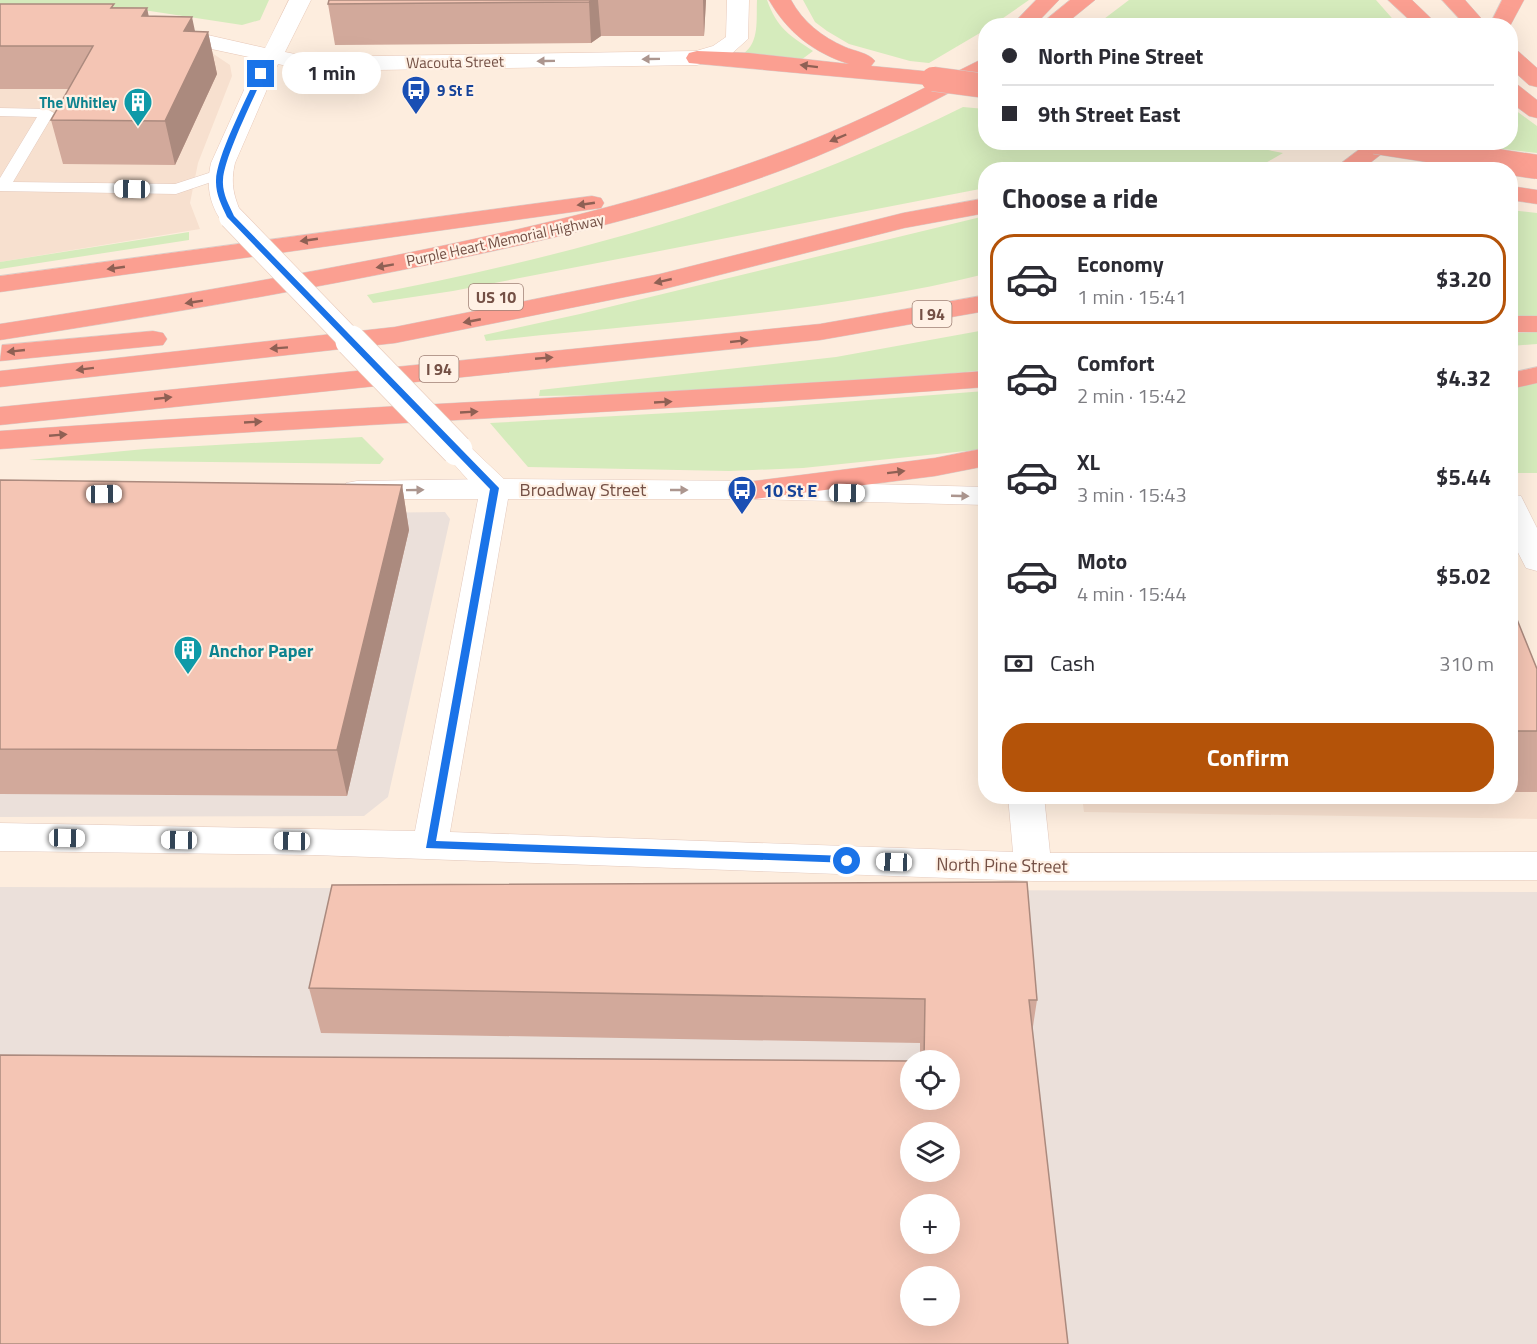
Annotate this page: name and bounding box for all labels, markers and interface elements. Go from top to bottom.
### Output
text: North Pine Street [1038,39,1203,73]
street label: Wacouta Street [406,50,505,74]
callout: 1 min [282,53,381,95]
one-way arrow [641,54,660,64]
one-way arrow [536,56,555,65]
text: 1 min [307,57,356,88]
route end [247,60,274,87]
one-way arrow [799,61,818,70]
bus stop icon: 9 St E [400,74,432,116]
place label: 9 St E [437,79,474,102]
building icon: The Whitley [122,86,154,128]
place label: The Whitley [39,91,117,114]
text: 9th Street East [1038,97,1181,131]
one-way arrow [830,133,847,142]
text: Choose a ride [1002,177,1158,218]
car [114,180,150,198]
one-way arrow [576,199,595,208]
street label: Purple Heart Memorial Highway [404,208,606,272]
one-way arrow [300,236,319,245]
text: Economy [1077,247,1164,281]
icon: car [1005,252,1059,306]
one-way arrow [376,261,395,270]
text: $3.20 [1436,262,1491,296]
one-way arrow [107,264,126,273]
one-way arrow [654,277,672,287]
text: 1 min · 15:41 [1077,281,1187,312]
road number: US 10 [469,284,523,310]
one-way arrow [184,297,203,306]
road number: I 94 [912,301,952,327]
one-way arrow [462,317,481,326]
one-way arrow [729,336,748,346]
one-way arrow [270,343,289,353]
one-way arrow [7,346,26,356]
text: Comfort [1077,346,1155,380]
icon: car [1005,351,1059,405]
one-way arrow [535,353,554,363]
road number: I 94 [420,356,458,382]
text: $4.32 [1436,361,1491,395]
one-way arrow [76,364,95,374]
text: 2 min · 15:42 [1077,380,1187,411]
one-way arrow [153,393,172,403]
one-way arrow [654,397,673,406]
one-way arrow [459,408,478,417]
one-way arrow [243,417,262,427]
one-way arrow [49,431,68,440]
text: XL [1077,445,1100,479]
icon: car [1005,450,1059,504]
text: $5.44 [1436,460,1491,494]
one-way arrow [886,468,905,477]
bus stop icon: 10 St E [726,474,758,516]
street label: Broadway Street [520,476,647,503]
place label: 10 St E [763,477,817,504]
text: 3 min · 15:43 [1077,479,1187,510]
car [829,484,865,502]
car [86,485,122,503]
one-way arrow [406,485,425,494]
one-way arrow [670,485,689,495]
one-way arrow [950,491,969,500]
text: Moto [1077,544,1127,578]
icon: car [1005,549,1059,603]
text: $5.02 [1436,559,1491,593]
text: 4 min · 15:44 [1077,578,1187,609]
building icon: Anchor Paper [172,634,204,676]
place label: Anchor Paper [209,637,314,664]
text: Cash [1050,646,1095,680]
icon: cash [1002,647,1035,680]
text: 310 m [1439,648,1494,679]
button: Confirm [1002,723,1494,792]
car [49,829,85,847]
car [161,831,197,849]
car [274,832,310,850]
route start [833,847,860,874]
street label: North Pine Street [936,850,1069,880]
car [876,852,912,872]
map controls [900,1050,960,1326]
button: locate [900,1050,960,1110]
button: layers [900,1122,960,1182]
button: + [900,1194,960,1254]
button: − [900,1266,960,1326]

